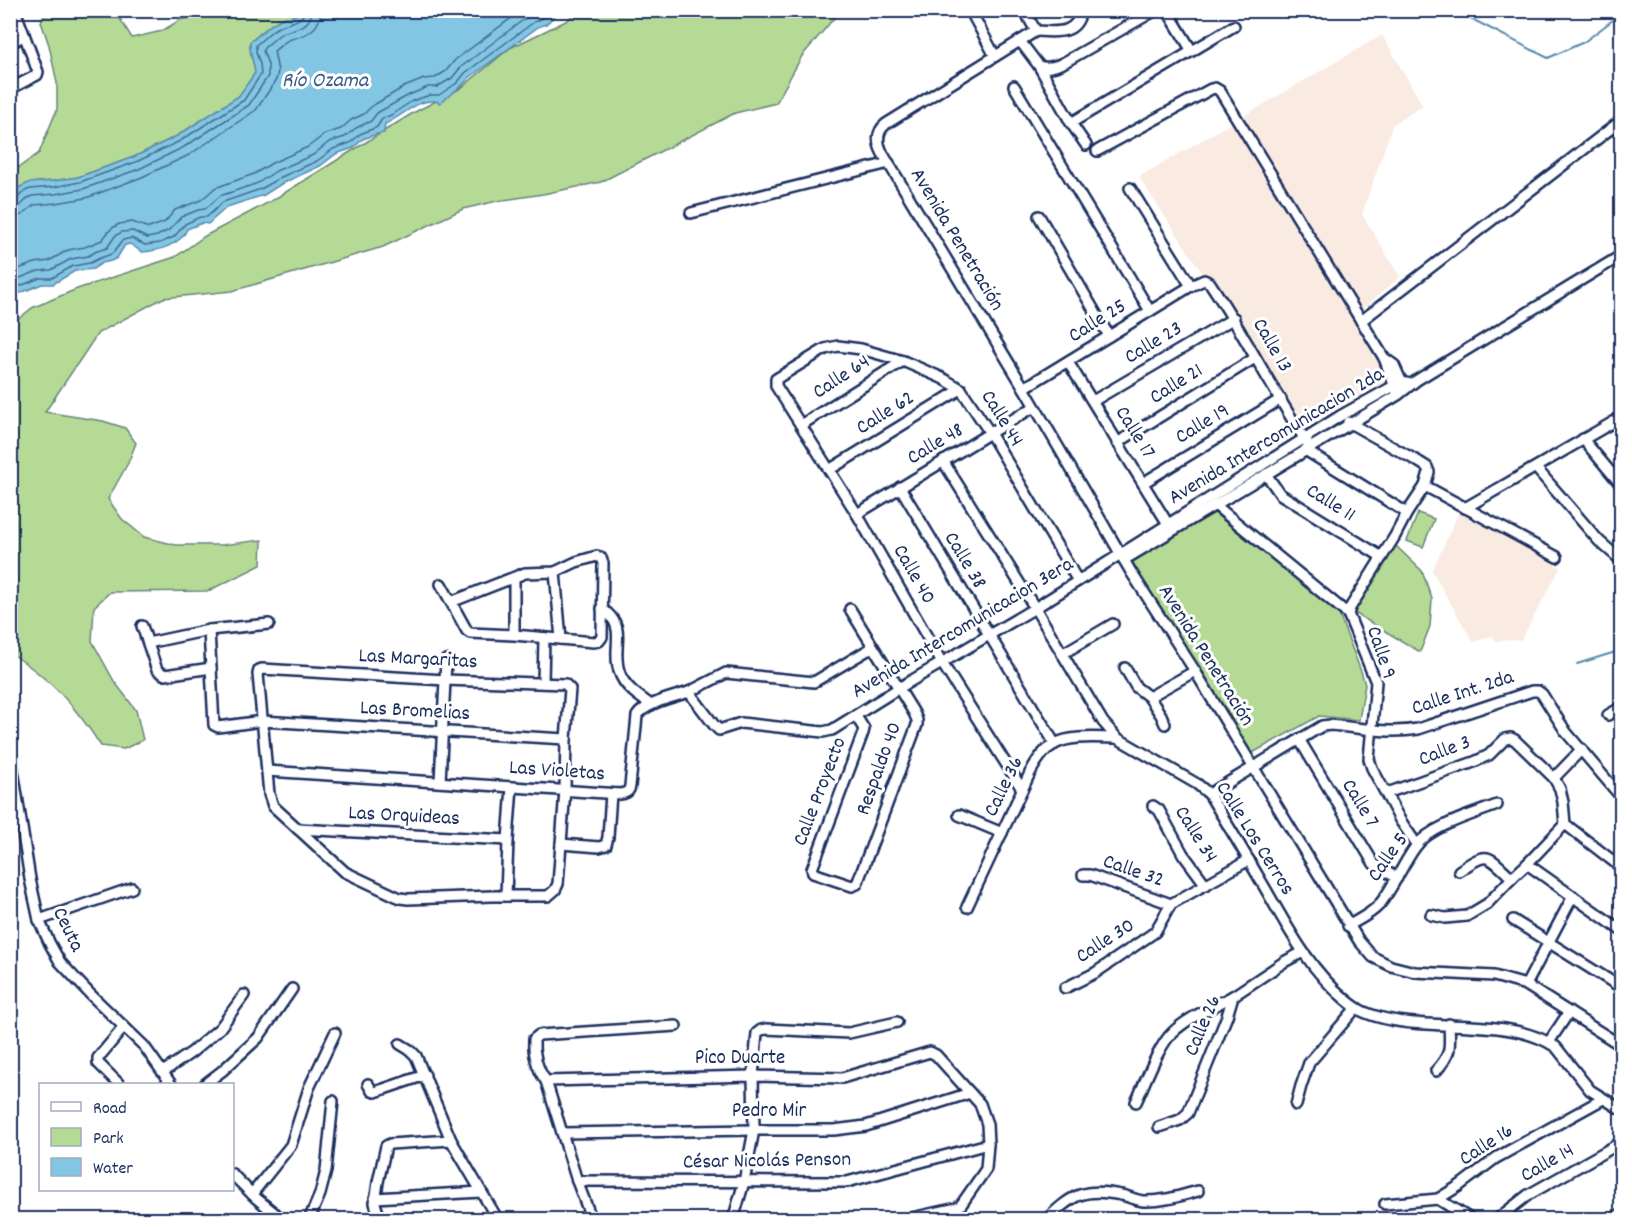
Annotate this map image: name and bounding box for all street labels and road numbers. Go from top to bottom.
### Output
street label: Avenida Penetración [901,163,1011,317]
street label: Calle 25 [1063,293,1133,351]
street label: Calle 13 [1243,313,1299,379]
street label: Calle 23 [1119,315,1189,373]
street label: Calle 64 [807,348,877,408]
street label: Calle 21 [1144,357,1210,413]
street label: Avenida Intercomunicacion 2da [1164,360,1391,513]
street label: Calle 62 [851,384,921,444]
street label: Calle 44 [972,385,1030,453]
street label: Calle 19 [1170,397,1236,453]
street label: Calle 17 [1106,401,1162,465]
street label: Calle 48 [902,416,970,474]
street label: Calle 11 [1299,477,1361,531]
street label: Calle 38 [935,527,993,595]
street label: Calle 40 [884,540,942,610]
street label: Avenida Intercomunicacion 3era [846,550,1081,707]
street label: Avenida Penetración [1149,579,1261,733]
street label: Calle 9 [1357,623,1403,683]
street label: Las Margaritas [358,642,478,678]
street label: Calle Int. 2da [1408,663,1519,725]
street label: Las Bromelias [359,694,471,730]
street label: Respaldo 40 [849,718,911,820]
street label: Calle 3 [1415,728,1475,776]
street label: Calle Proyecto [787,733,855,851]
street label: Calle 36 [978,752,1032,822]
street label: Las Violetas [508,754,606,790]
street label: Calle 7 [1333,774,1385,834]
street label: Calle Los Cerros [1207,776,1301,902]
street label: Las Orquideas [347,799,461,835]
street label: Calle 34 [1166,801,1224,869]
street label: Calle 5 [1361,827,1417,889]
street label: Calle 32 [1098,848,1168,896]
street label: Ceuta [43,903,91,958]
street label: Calle 30 [1071,912,1141,972]
street label: Calle 26 [1178,991,1230,1061]
street label: Pico Duarte [695,1044,785,1074]
street label: Pedro Mir [732,1097,806,1127]
street label: Calle 16 [1454,1117,1520,1175]
street label: Calle 14 [1516,1137,1580,1191]
street label: César Nicolás Penson [683,1146,851,1178]

